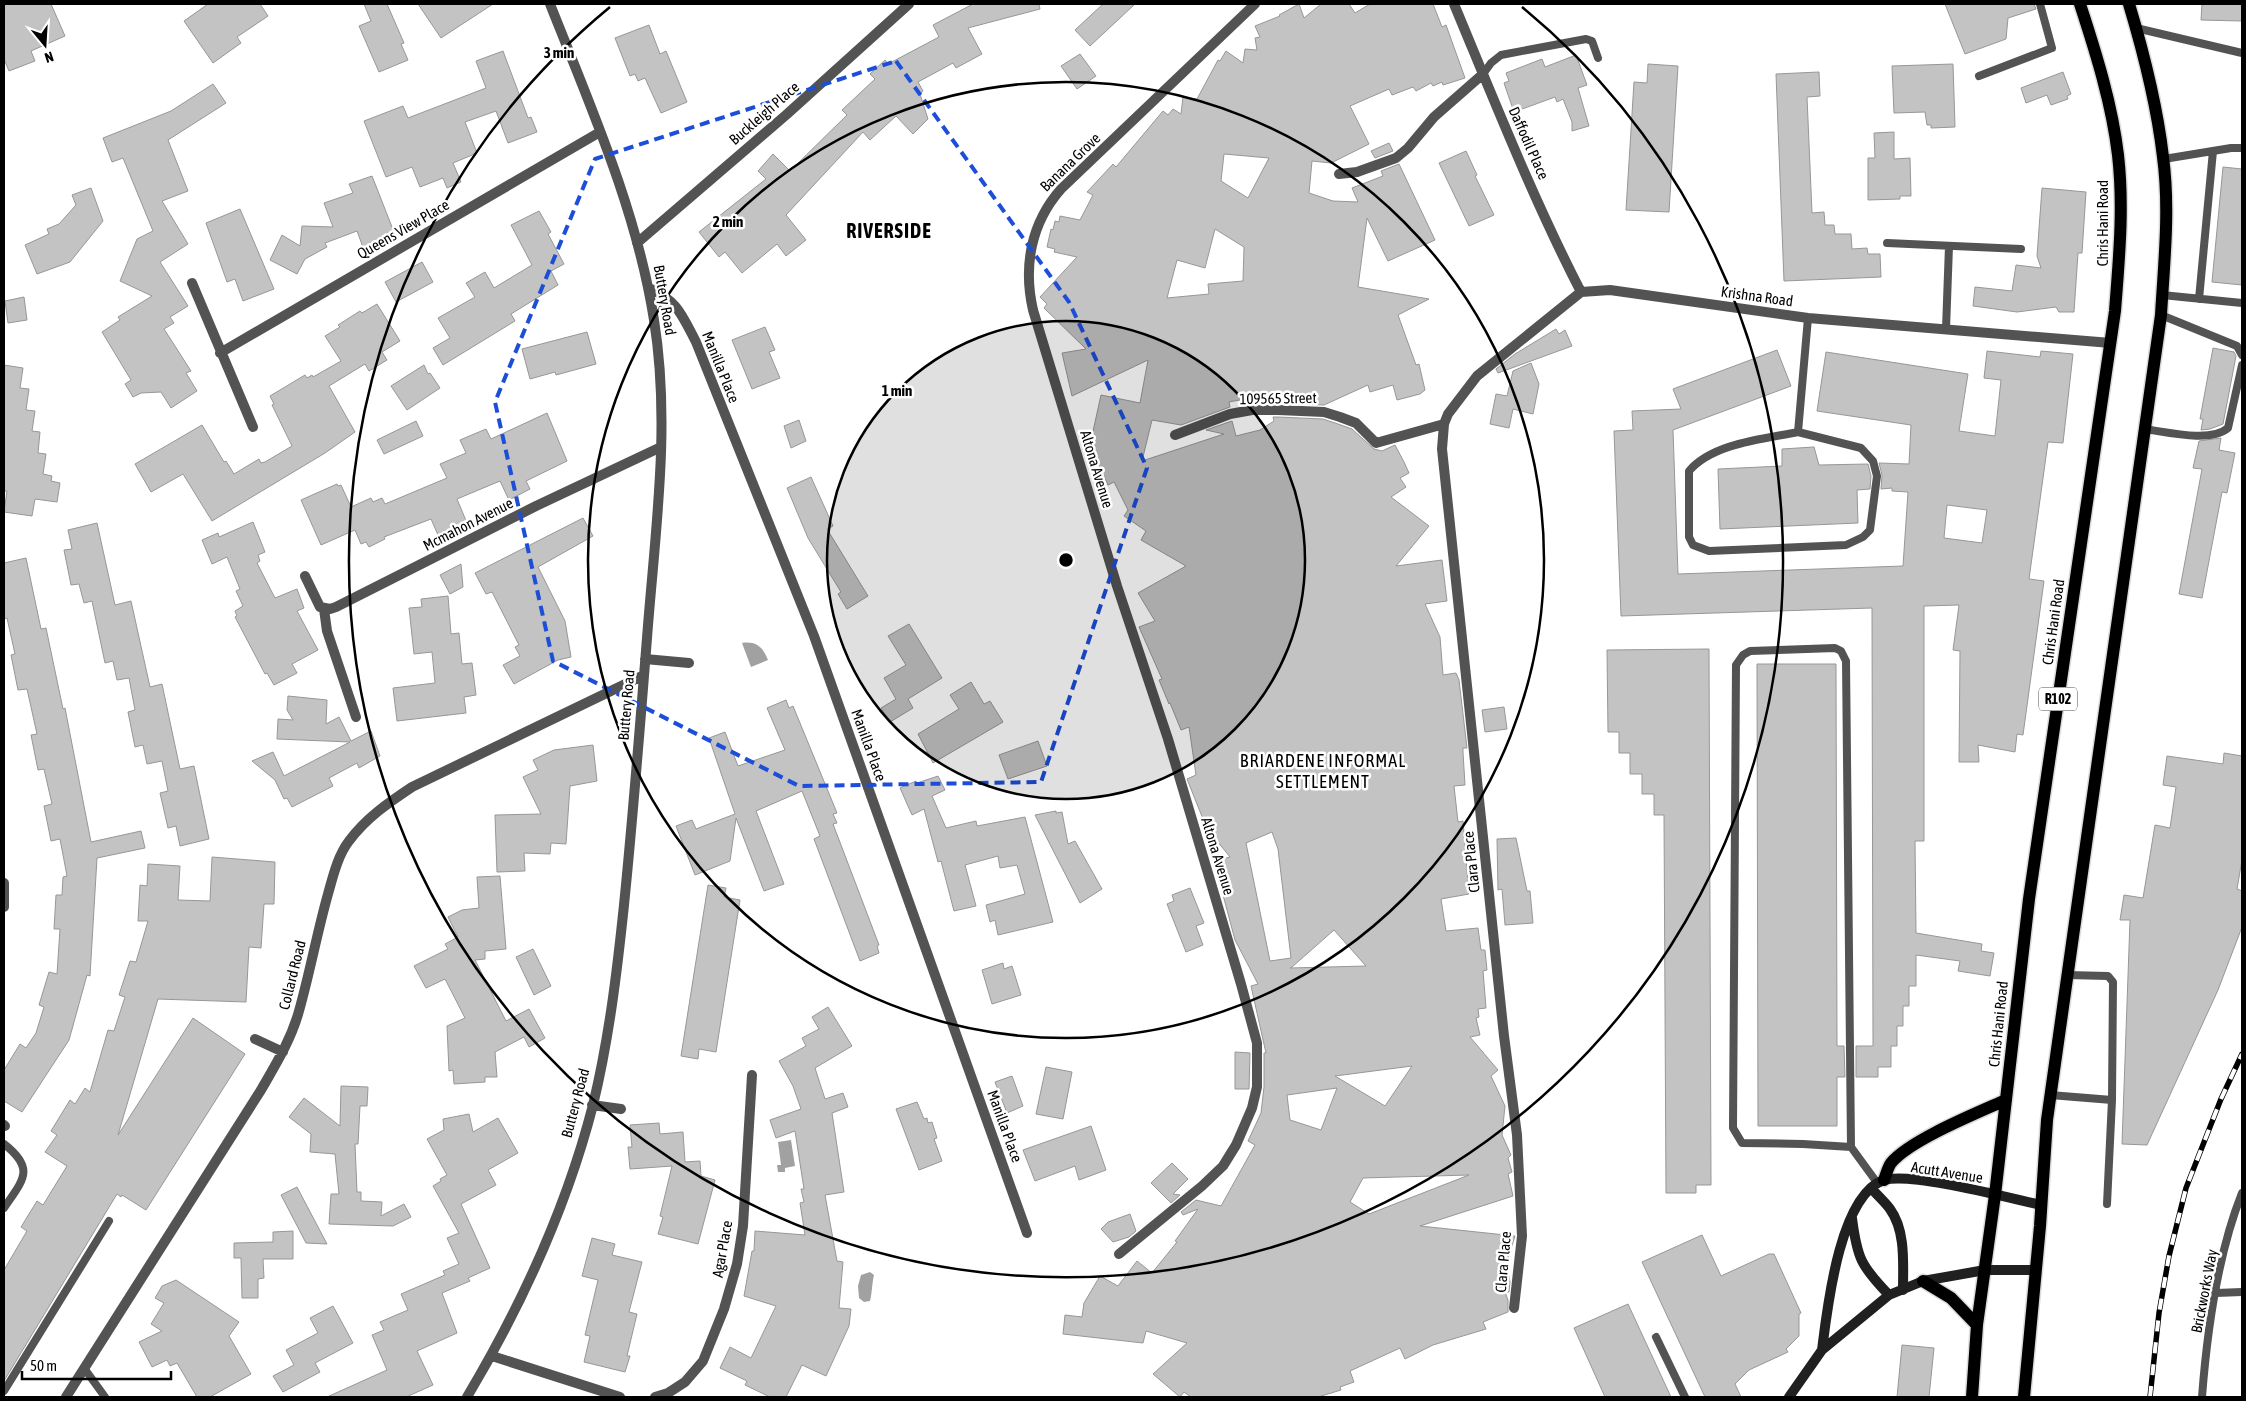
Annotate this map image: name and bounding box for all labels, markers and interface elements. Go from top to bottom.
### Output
north arrow [20,20,70,70]
text: 3 min [544,44,574,61]
text: N [43,48,55,66]
street label: Buckleigh Place [726,78,803,148]
street label: Daffodil Place [1505,104,1553,182]
street label: Banana Grove [1036,129,1104,195]
street label: Chris Hani Road [2094,180,2111,266]
street label: Queens View Place [354,196,452,262]
text: 2 min [713,213,743,230]
district label: RIVERSIDE [846,219,932,242]
street label: Buttery Road [650,264,680,336]
street label: Krishna Road [1720,283,1794,309]
street label: Manilla Place [699,329,743,405]
text: 1 min [882,382,912,399]
street label: 109565 Street [1239,389,1317,407]
street label: Altona Avenue [1077,428,1117,510]
street label: Mcmahon Avenue [420,494,516,554]
centre of rings [1057,551,1075,569]
street label: Chris Hani Road [2039,578,2067,666]
street label: Buttery Road [614,669,638,741]
road number: R102 [2039,688,2077,711]
street label: Manilla Place [848,707,890,784]
district label: BRIARDENE INFORMAL SETTLEMENT [1240,750,1406,792]
street label: Altona Avenue [1198,815,1238,897]
street label: Clara Place [1459,830,1483,893]
street label: Collard Road [275,939,309,1011]
street label: Chris Hani Road [1985,980,2011,1068]
street label: Buttery Road [558,1067,592,1139]
street label: Manilla Place [984,1088,1026,1165]
street label: Acutt Avenue [1910,1158,1984,1186]
street label: Agar Place [709,1219,735,1279]
street label: Clara Place [1492,1230,1514,1293]
street label: Brickworks Way [2188,1248,2220,1334]
scale bar [22,1348,171,1380]
text: 50 m [30,1357,57,1374]

